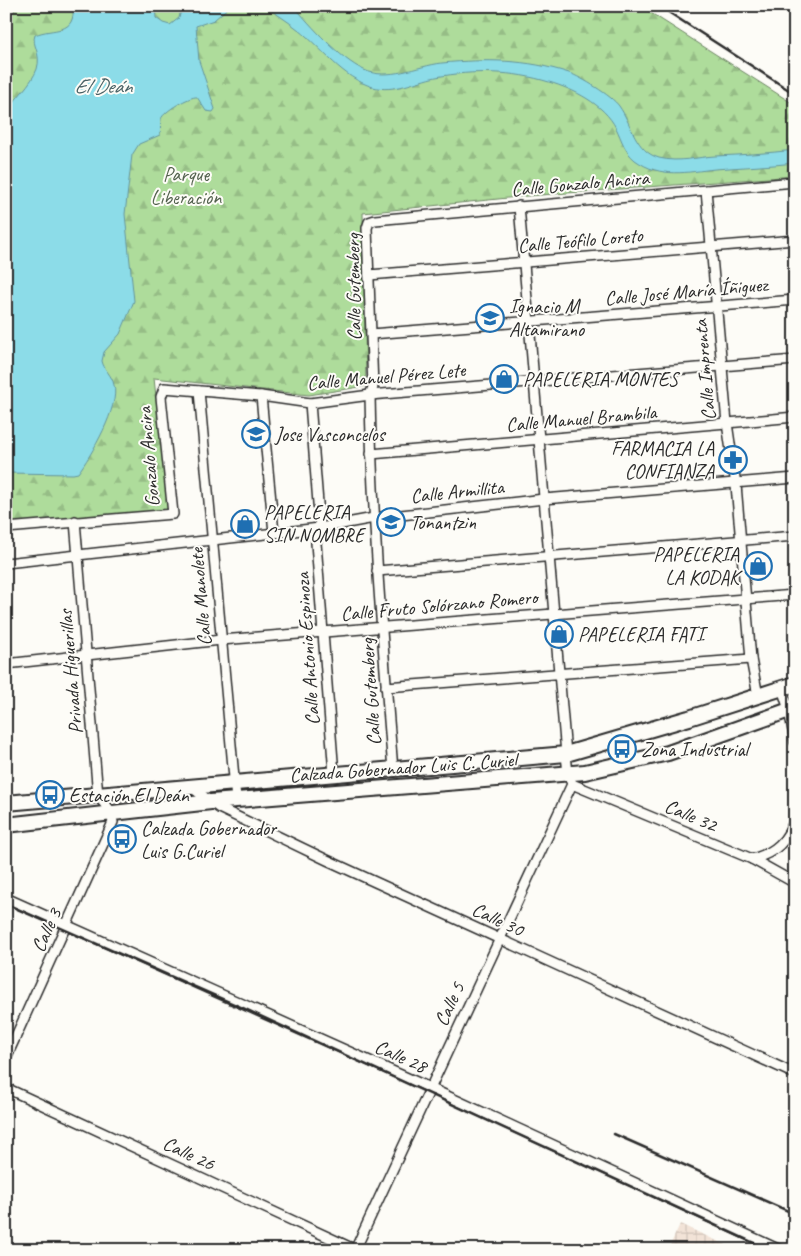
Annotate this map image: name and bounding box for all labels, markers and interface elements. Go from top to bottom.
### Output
water label: El Deán [74,73,133,99]
park label: Parque Liberación [151,162,222,210]
street label: Calle Gonzalo Ancira [510,165,651,202]
street label: Calle Teófilo Loreto [516,222,645,258]
street label: Calle Gutemberg [340,232,367,341]
street label: Calle José María Íñiguez [604,272,770,311]
place label: Ignacio M Altamirano [509,294,585,342]
school or university icon: Ignacio M Altamirano [475,303,505,333]
street label: Calle Imprenta [688,317,721,421]
street label: Calle Manuel Pérez Lete [306,357,468,396]
shop icon: PAPELERIA MONTES [489,364,519,394]
place label: PAPELERIA MONTES [523,367,680,392]
street label: Calle Manuel Brambila [505,399,659,438]
street label: Gonzalo Ancira [132,404,165,508]
school or university icon: Jose Vasconcelos [241,419,271,449]
place label: Jose Vasconcelos [274,422,387,447]
place label: FARMACIA LA CONFIANZA [611,436,715,484]
pharmacy icon: FARMACIA LA CONFIANZA [718,445,748,475]
street label: Calle Armillita [409,474,507,509]
place label: PAPELERIA SIN NOMBRE [264,500,367,548]
school or university icon: Tonantzin [376,507,406,537]
shop icon: PAPELERIA SIN NOMBRE [230,509,260,539]
place label: Tonantzin [410,510,477,535]
place label: PAPELERIA LA KODAK [653,542,743,590]
street label: Calle Manolete [184,546,217,647]
shop icon: PAPELERIA LA KODAK [743,551,773,581]
street label: Calle Antonio Espinoza [290,570,325,726]
street label: Calle Fruto Solórzano Romero [340,584,540,627]
street label: Privada Higuerillas [52,607,88,735]
shop icon: PAPELERIA FATI [544,619,574,649]
place label: PAPELERIA FATI [578,622,709,647]
street label: Calle Gutemberg [354,637,387,746]
bus stop icon: Zona Industrial [607,734,637,764]
place label: Zona Industrial [641,737,751,762]
street label: Calzada Gobernador Luis C. Curiel [289,747,521,788]
bus stop icon: Estación El Deán [35,780,65,810]
place label: Estación El Deán [69,783,190,808]
street label: Calle 32 [661,793,723,838]
place label: Calzada Gobernador Luis G.Curiel [141,816,278,864]
bus stop icon: Calzada Gobernador Luis G.Curiel [107,824,137,854]
street label: Calle 30 [468,897,529,943]
street label: Calle 3 [26,903,68,956]
street label: Calle 5 [429,978,471,1030]
street label: Calle 28 [371,1034,433,1080]
street label: Calle 26 [159,1131,220,1177]

